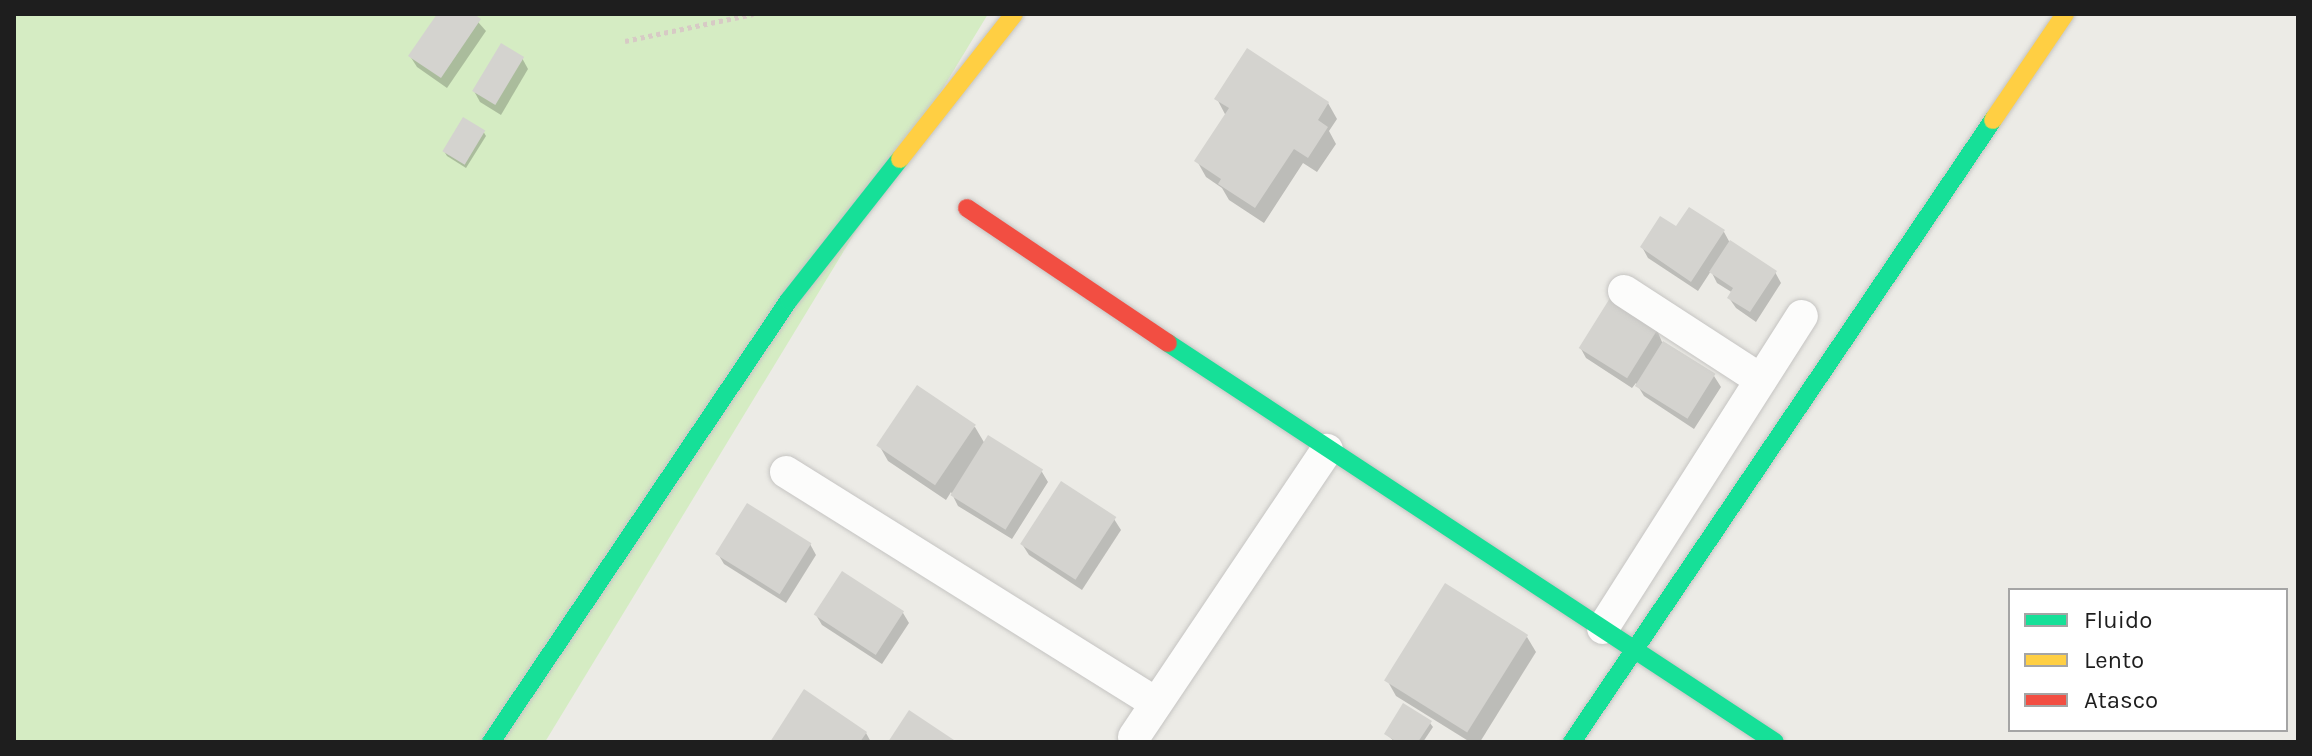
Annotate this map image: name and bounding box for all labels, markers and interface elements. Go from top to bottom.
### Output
legend [2008,588,2288,732]
text: Fluido [2084,606,2152,634]
text: Lento [2084,646,2144,674]
text: Atasco [2084,686,2158,714]

